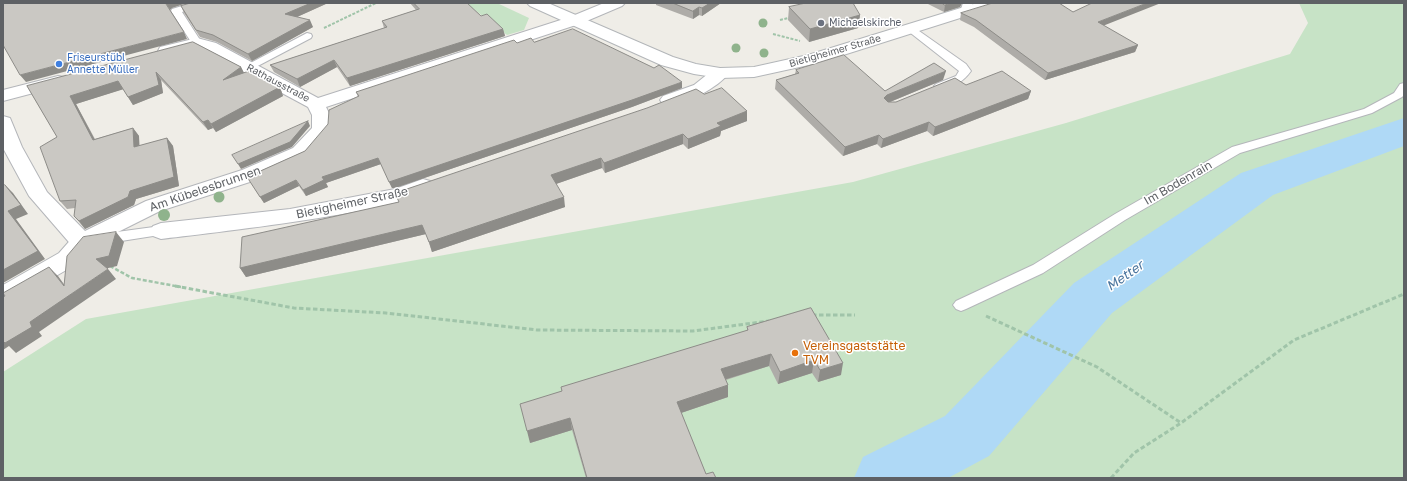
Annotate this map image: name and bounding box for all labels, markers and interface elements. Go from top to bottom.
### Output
place label: Michaelskirche [829,17,901,29]
marker: Michaelskirche [816,18,826,28]
street label: Bietigheimer Straße [788,32,882,70]
place label: Friseurstübl Annette Müller [67,52,139,76]
marker: Friseurstübl Annette Müller [54,59,64,69]
street label: Rathausstraße [244,61,312,105]
street label: Im Bodenrain [1141,158,1215,208]
street label: Am Kübelesbrunnen [147,163,263,215]
street label: Bietigheimer Straße [295,184,409,222]
water label: Metter [1103,258,1147,294]
place label: Vereinsgaststätte TVM [803,339,905,367]
marker: Vereinsgaststätte TVM [790,348,800,358]

